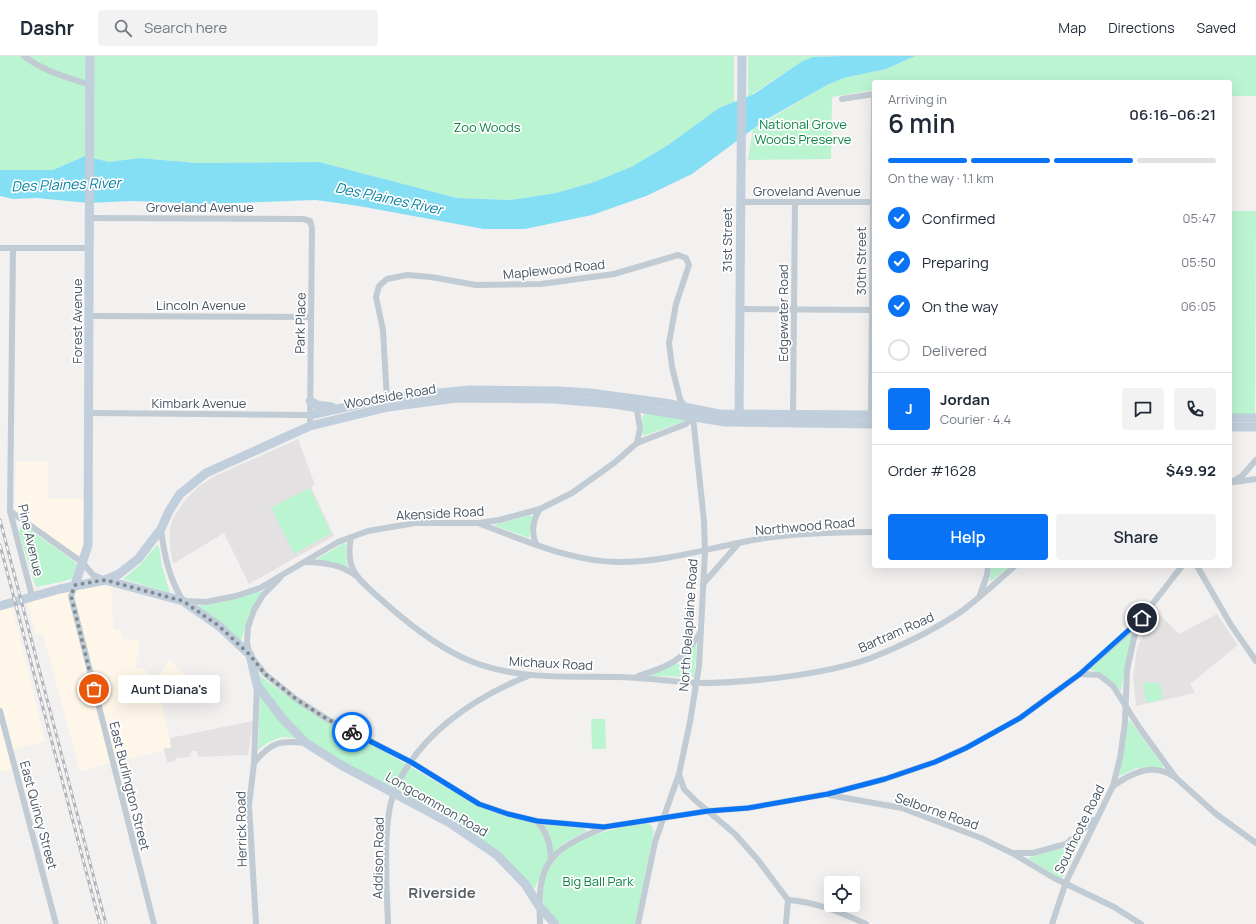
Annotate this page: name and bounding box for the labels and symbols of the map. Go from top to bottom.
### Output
park label: National Grove Woods Preserve [755,115,852,148]
park label: Zoo Woods [453,118,521,136]
water label: Des Plaines River [11,173,123,195]
water label: Des Plaines River [334,177,446,219]
street label: Groveland Avenue [753,182,861,200]
street label: Groveland Avenue [146,198,254,216]
street label: 31st Street [718,207,736,273]
street label: 30th Street [852,227,870,295]
street label: Maplewood Road [502,255,606,283]
street label: Edgewater Road [774,264,792,362]
street label: Forest Avenue [68,278,86,364]
street label: Park Place [290,292,310,354]
street label: Lincoln Avenue [156,296,246,314]
street label: Woodside Road [343,379,437,413]
street label: Kimbark Avenue [152,394,247,412]
street label: Pine Avenue [14,502,48,578]
street label: Akenside Road [395,502,485,524]
street label: Northwood Road [754,513,856,539]
street label: North Delaplaine Road [674,558,702,692]
pin [1125,601,1159,635]
street label: Bartram Road [855,607,937,657]
street label: Michaux Road [509,652,593,674]
pin [77,672,111,706]
callout: Aunt Diana's [118,675,220,703]
courier [332,712,372,752]
street label: East Burlington Street [105,720,155,852]
street label: East Quincy Street [16,759,62,871]
street label: Longcommon Road [383,767,491,841]
street label: Southcote Road [1050,781,1108,877]
street label: Selborne Road [893,788,981,834]
street label: Herrick Road [231,791,251,867]
street label: Addison Road [368,817,388,899]
park label: Big Ball Park [562,872,634,890]
district label: Riverside [408,882,476,903]

